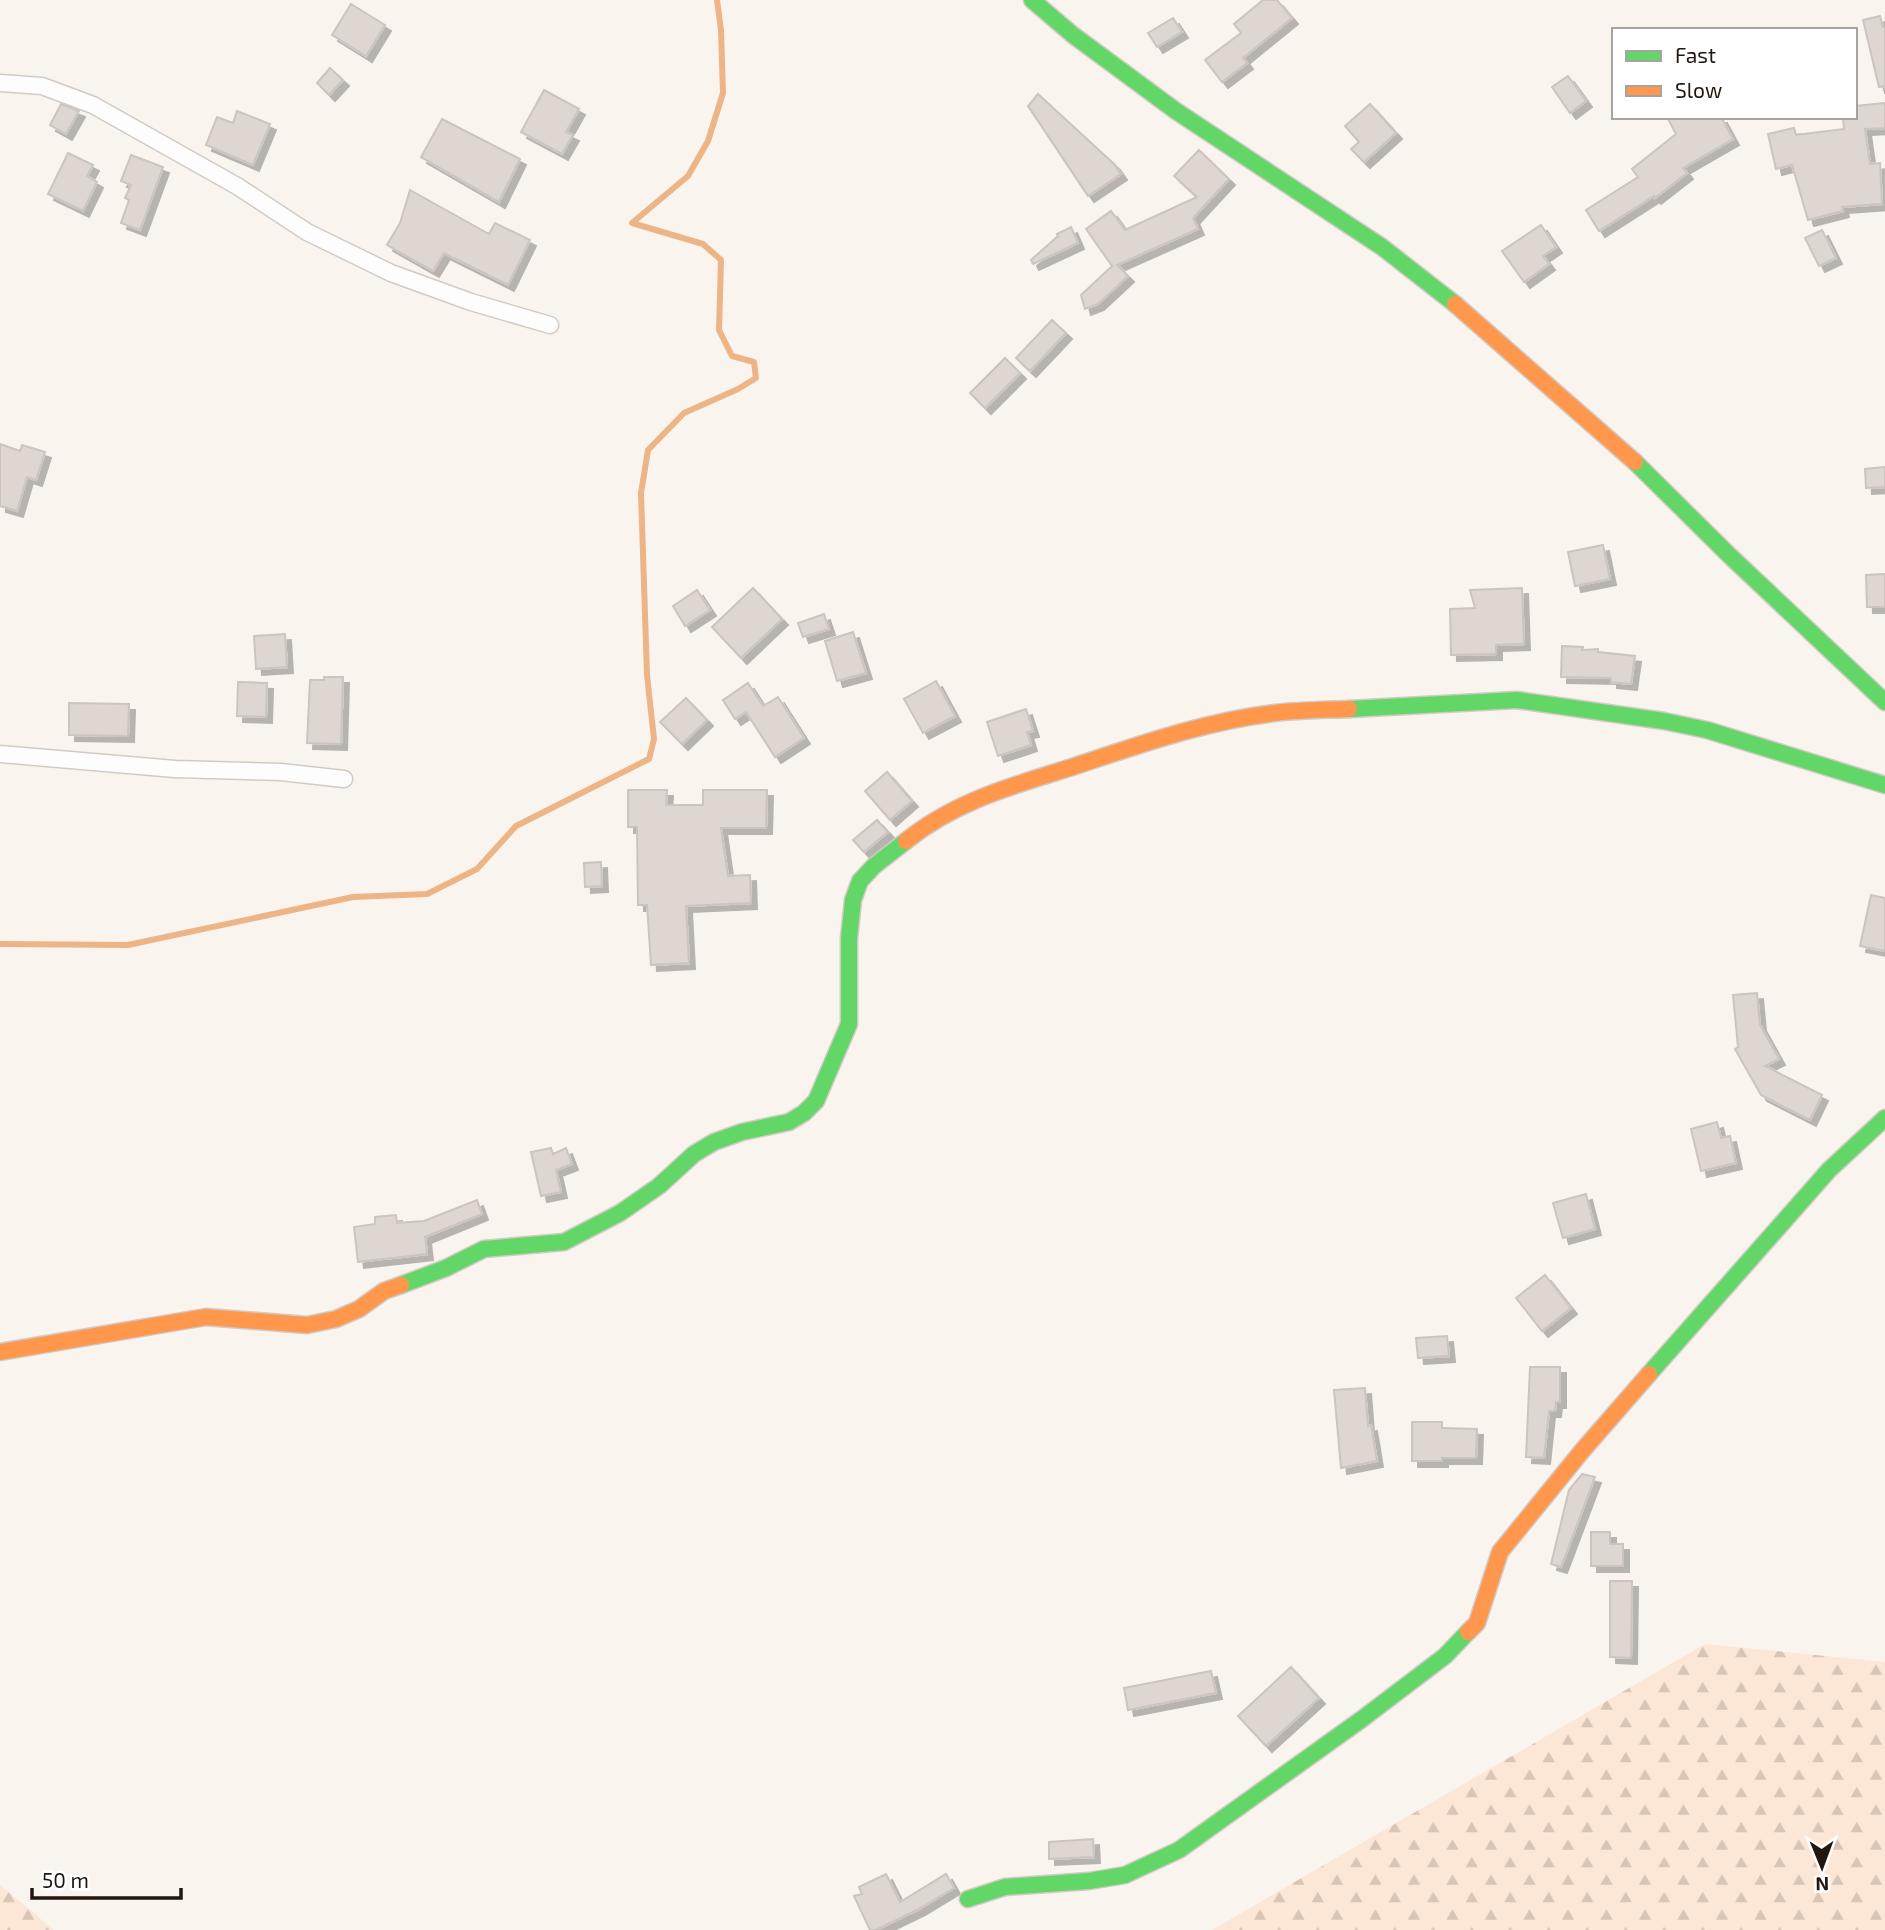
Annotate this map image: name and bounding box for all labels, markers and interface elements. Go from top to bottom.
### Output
legend [1612,28,1857,119]
text: Fast [1675,42,1716,67]
text: Slow [1675,77,1722,102]
north arrow [1787,1832,1857,1902]
scale bar [32,1856,180,1900]
text: 50 m [42,1867,89,1892]
text: N [1815,1873,1829,1896]

